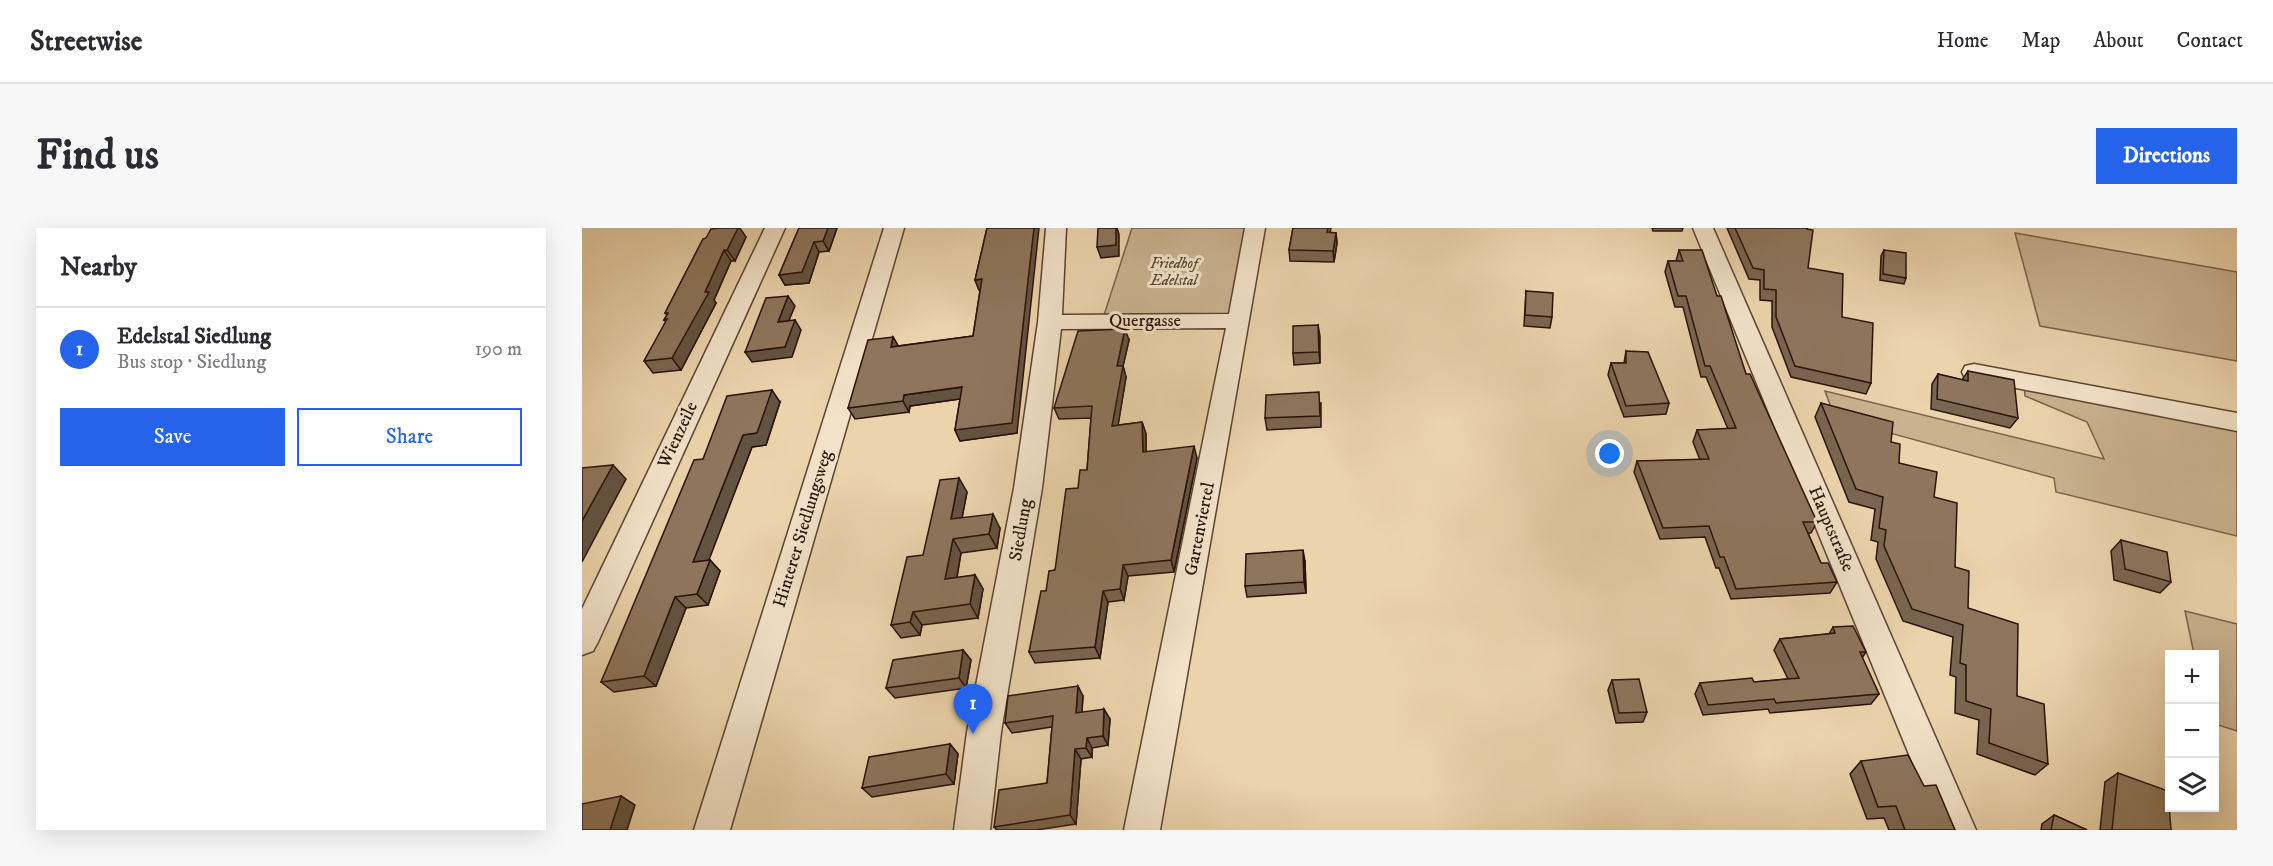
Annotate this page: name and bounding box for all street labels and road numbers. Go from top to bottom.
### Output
street label: Quergasse [1109,310,1181,332]
street label: Wienzeile [653,398,703,473]
street label: Hinterer Siedlungsweg [769,447,837,610]
street label: Gartenviertel [1180,480,1220,578]
street label: Hauptstraße [1803,483,1859,575]
street label: Siedlung [1005,497,1037,563]

